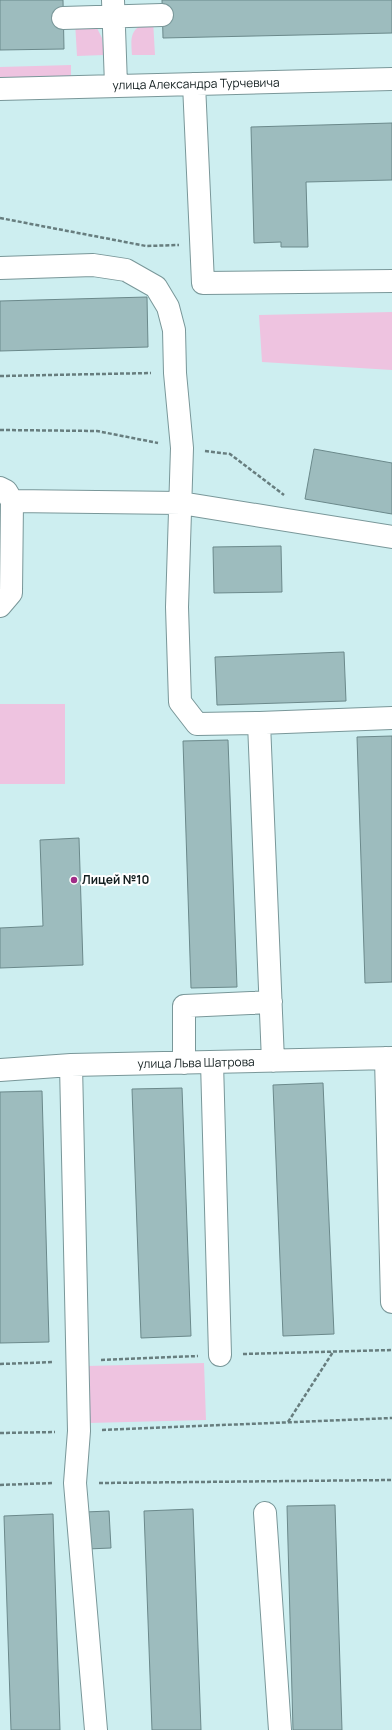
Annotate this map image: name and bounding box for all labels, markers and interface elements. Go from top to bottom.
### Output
street label: улица Александра Турчевича [112,74,280,93]
place label: Лицей №10 [82,871,150,888]
marker: Лицей №10 [69,875,79,885]
street label: улица Льва Шатрова [137,1053,255,1072]

